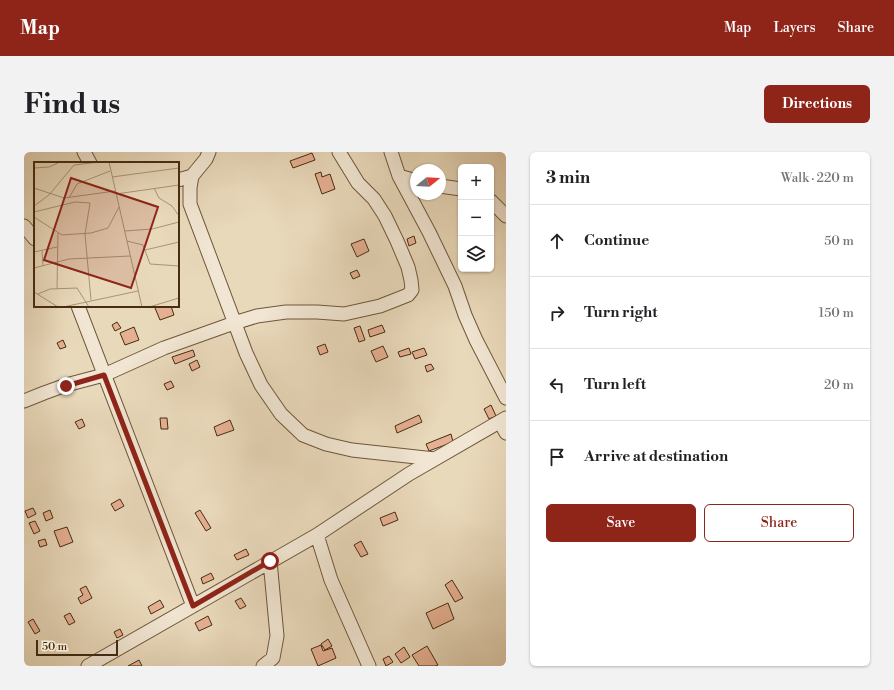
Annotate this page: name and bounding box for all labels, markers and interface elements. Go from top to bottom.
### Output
text: Map [20,16,60,40]
text: Map [724,19,751,37]
text: Layers [773,19,816,37]
text: Share [838,19,874,37]
button: Directions [764,85,870,123]
text: Find us [24,87,120,122]
inset map [34,162,179,307]
north arrow [410,164,446,200]
map controls [458,164,494,272]
button: + [458,164,494,200]
text: 3 min [546,167,590,189]
text: Walk · 220 m [781,170,854,186]
button: − [458,200,494,236]
icon: ahead [546,230,568,252]
text: Continue [584,231,649,250]
text: 50 m [824,233,854,249]
button: layers [458,236,494,272]
icon: right [546,302,568,324]
text: Turn right [584,303,658,322]
text: 150 m [819,305,854,321]
icon: left [546,374,568,396]
text: Turn left [584,375,646,394]
route end [57,377,75,395]
text: 20 m [824,377,854,393]
icon: arrive [546,446,568,468]
text: Arrive at destination [584,447,728,466]
button: Save [546,504,696,542]
button: Share [704,504,854,542]
route start [261,552,279,570]
scale bar [36,638,118,657]
text: 50 m [42,640,67,654]

